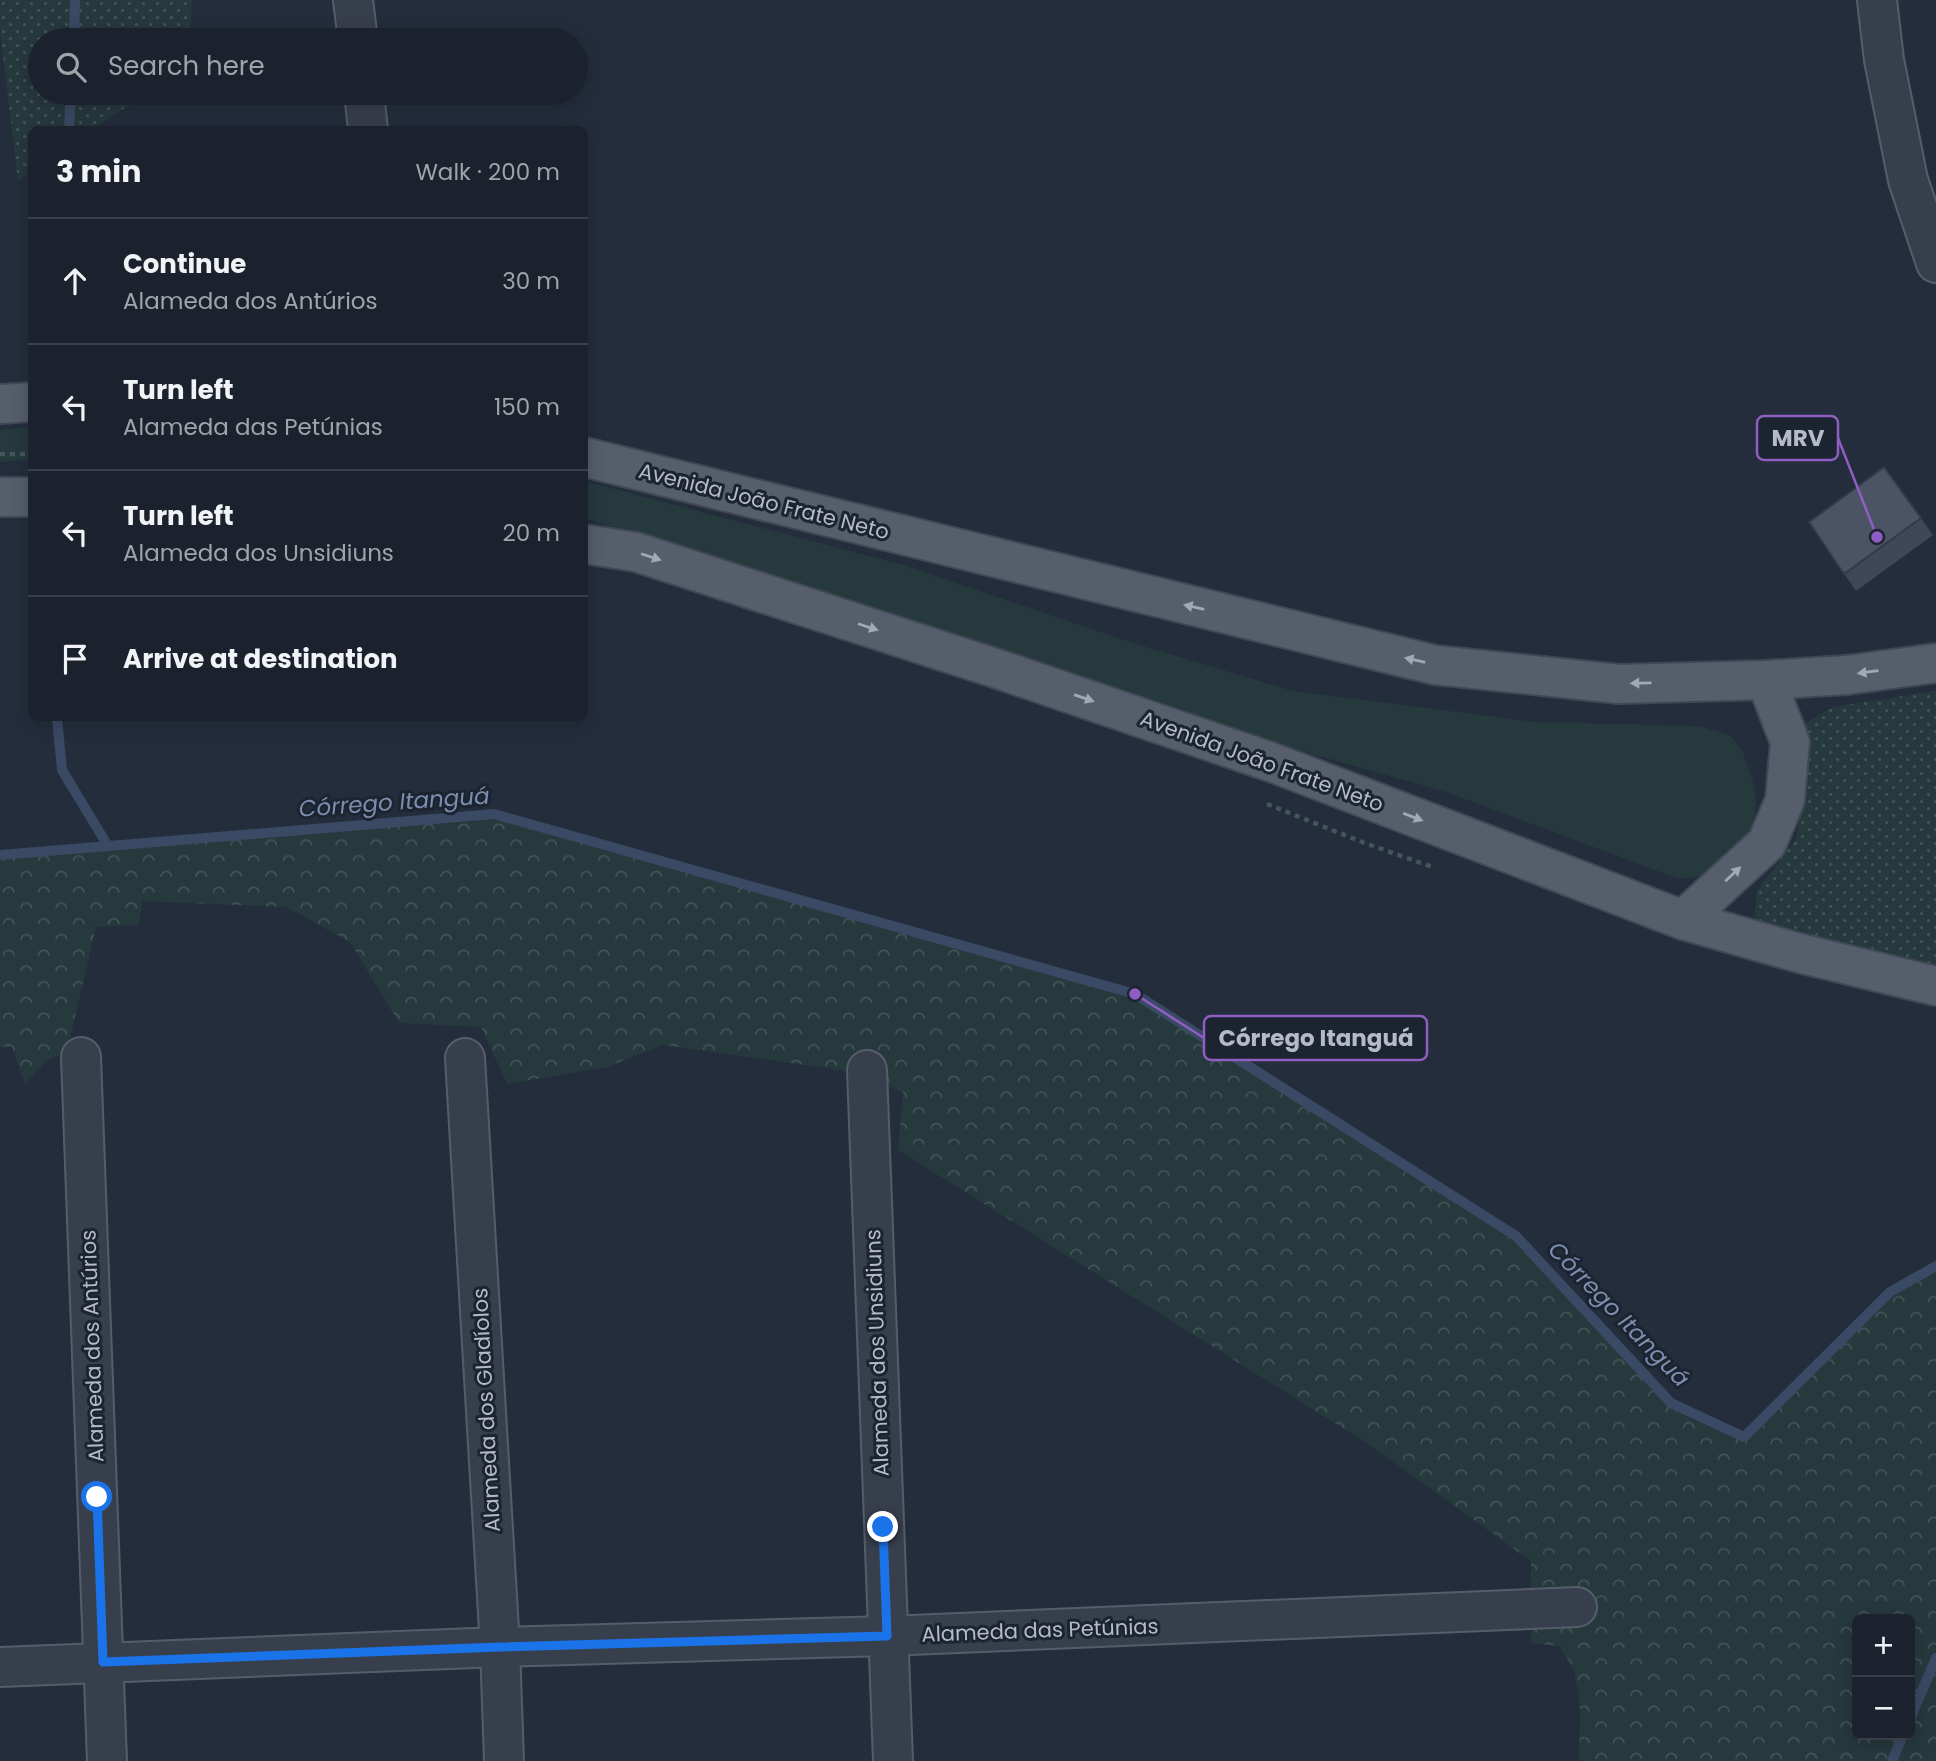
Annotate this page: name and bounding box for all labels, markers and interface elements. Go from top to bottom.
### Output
search box [28,28,588,105]
icon: search [52,48,90,86]
text: Search here [108,48,265,84]
text: 3 min [56,150,141,193]
text: Walk · 200 m [415,156,560,188]
text: Continue [123,246,246,282]
icon: ahead [56,262,94,300]
text: 30 m [502,265,560,297]
text: Alameda dos Antúrios [123,285,378,317]
text: Turn left [123,372,234,408]
icon: left [56,388,94,426]
text: 150 m [494,391,560,423]
text: Alameda das Petúnias [123,411,383,443]
callout: MRV [1757,416,1838,460]
text: MRV [1772,422,1825,454]
street label: Avenida João Frate Neto [636,456,892,546]
text: Turn left [123,498,234,534]
icon: left [56,514,94,552]
text: 20 m [502,517,560,549]
text: Alameda dos Unsidiuns [123,537,394,569]
one-way arrow [641,553,662,563]
one-way arrow [1183,601,1205,612]
one-way arrow [858,622,879,633]
icon: arrive [56,640,94,678]
text: Arrive at destination [123,641,398,677]
one-way arrow [1404,654,1426,665]
one-way arrow [1857,667,1879,678]
one-way arrow [1630,677,1652,689]
one-way arrow [1074,693,1095,704]
street label: Avenida João Frate Neto [1136,703,1388,819]
water label: Córrego Itanguá [298,779,490,825]
one-way arrow [1403,811,1424,822]
one-way arrow [1724,866,1742,882]
callout: Córrego Itanguá [1204,1016,1427,1060]
text: Córrego Itanguá [1218,1022,1414,1054]
street label: Alameda dos Antúrios [73,1229,111,1463]
street label: Alameda dos Unsidiuns [858,1229,896,1477]
water label: Córrego Itanguá [1541,1234,1697,1394]
street label: Alameda dos Gladíolos [465,1287,507,1533]
route start [81,1481,112,1512]
route end [867,1511,898,1542]
street label: Alameda das Petúnias [921,1611,1159,1649]
map controls [1852,1614,1915,1740]
button: + [1852,1614,1915,1677]
button: − [1852,1677,1915,1740]

